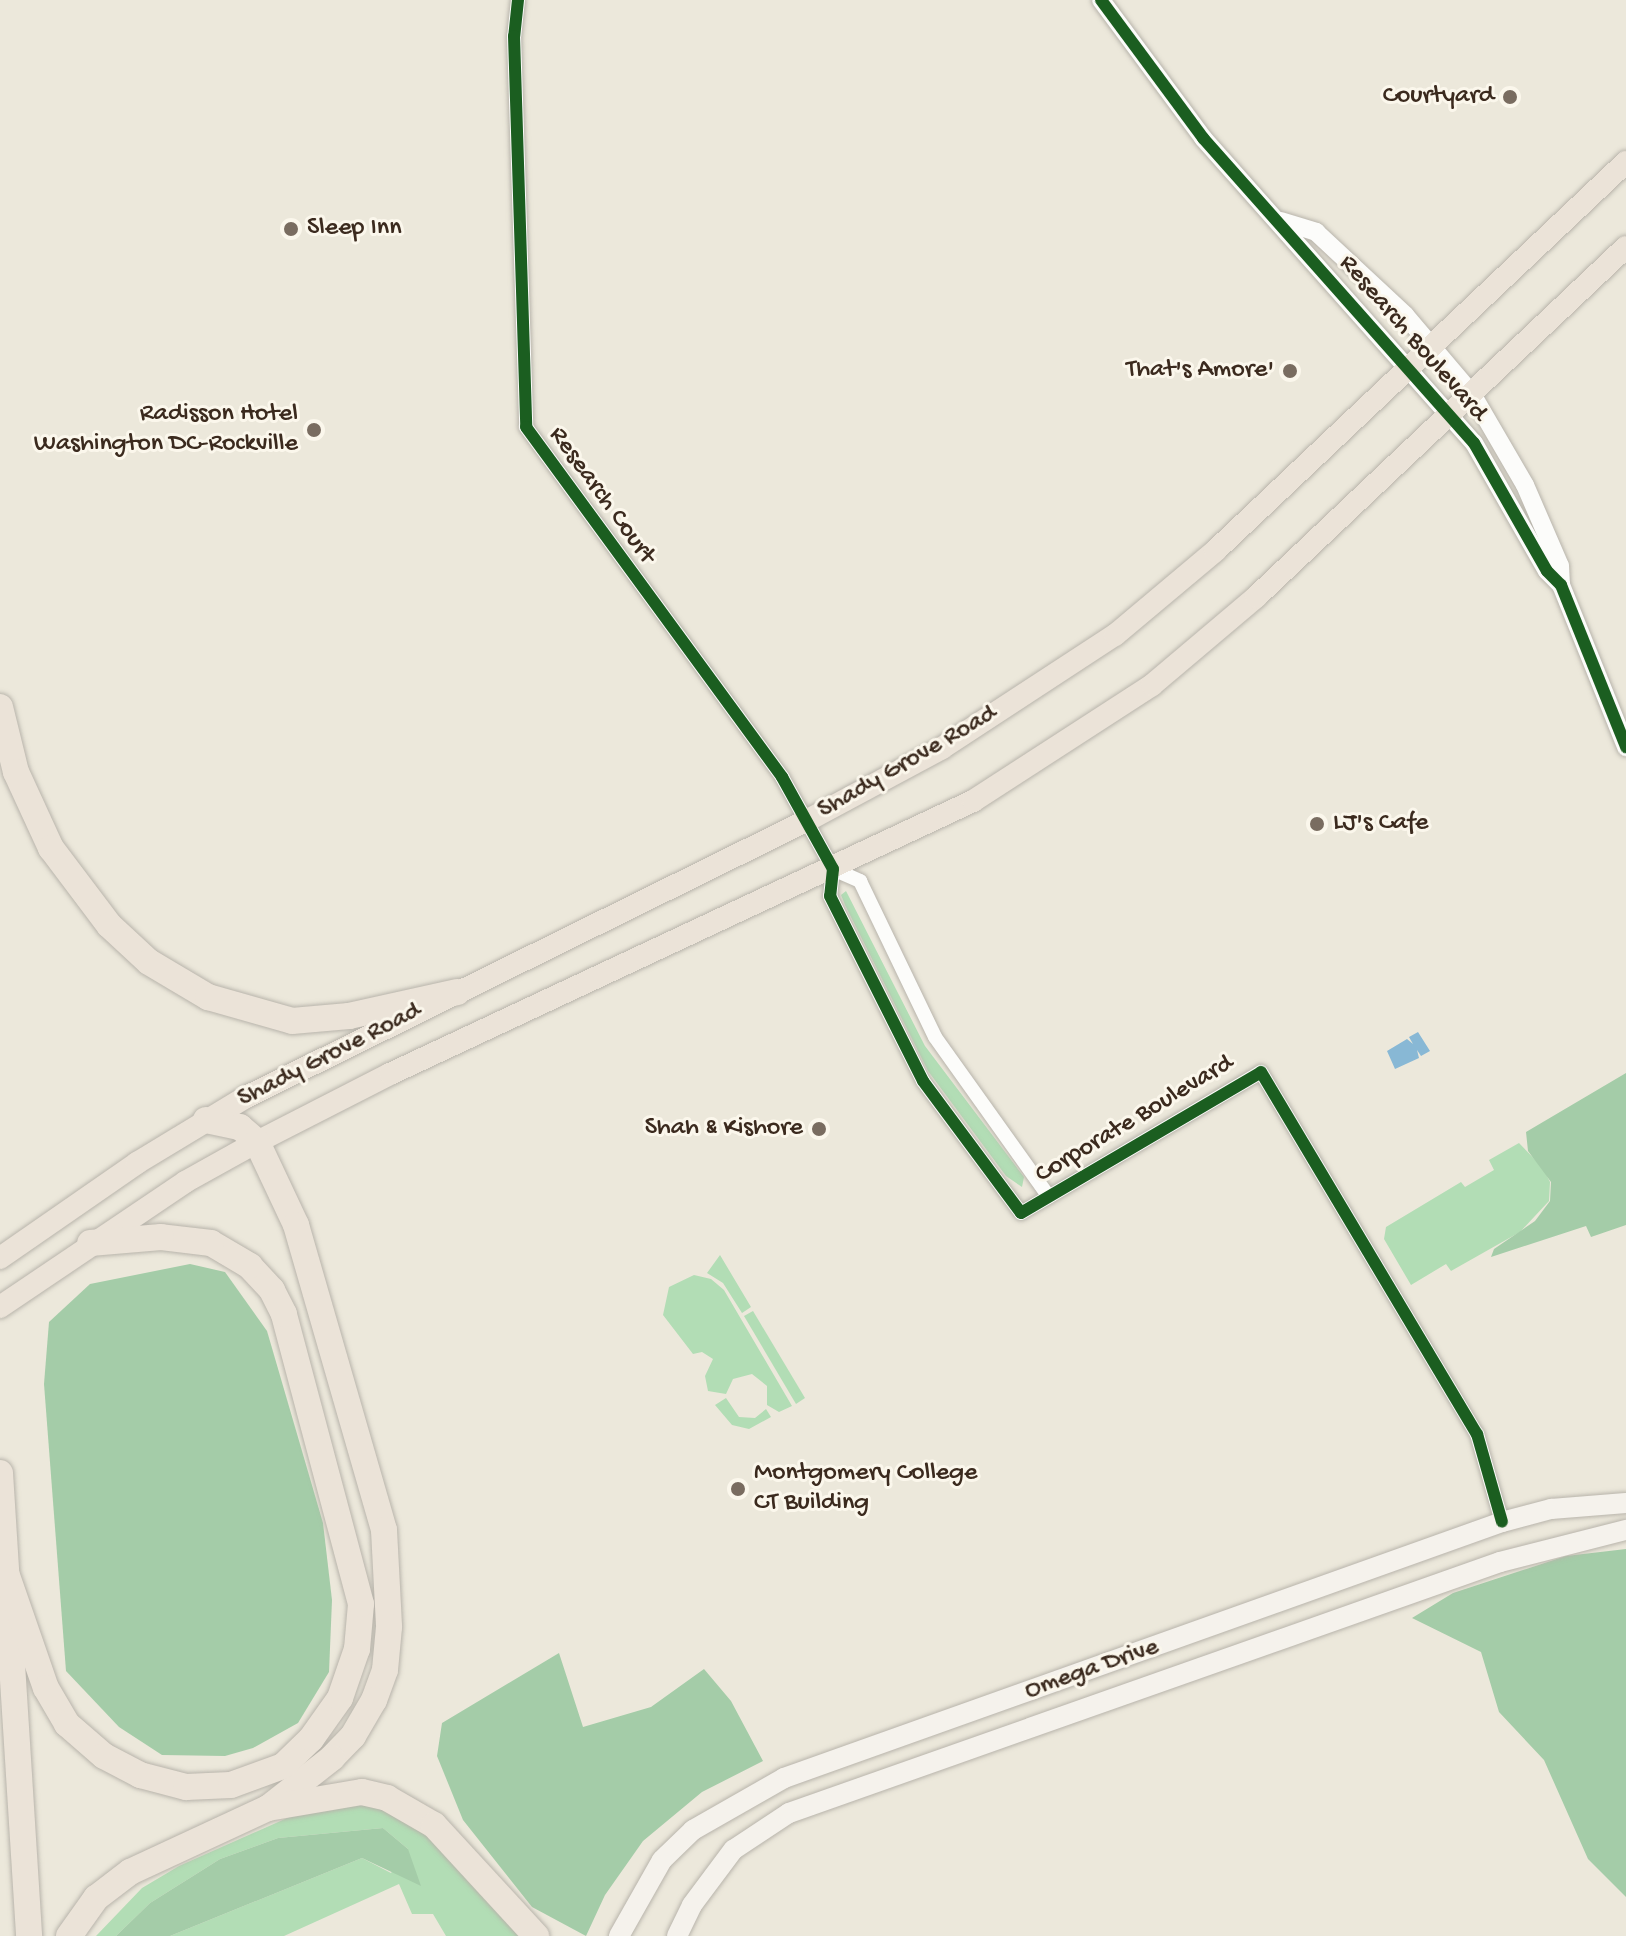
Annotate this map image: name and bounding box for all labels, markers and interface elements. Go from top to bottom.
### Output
place label: Courtyard [1383,81,1494,113]
marker: Courtyard [1501,88,1519,106]
place label: Sleep Inn [307,213,402,245]
marker: Sleep Inn [282,220,300,238]
street label: Research Boulevard [1331,249,1493,429]
place label: That's Amore' [1126,355,1274,387]
marker: That's Amore' [1281,362,1299,380]
place label: Radisson Hotel Washington DC-Rockville [34,399,298,460]
marker: Radisson Hotel Washington DC-Rockville [305,421,323,439]
street label: Research Court [541,421,661,571]
street label: Shady Grove Road [813,699,1003,827]
place label: LJ's Cafe [1333,808,1429,840]
marker: LJ's Cafe [1308,815,1326,833]
street label: Shady Grove Road [233,996,427,1116]
street label: Corporate Boulevard [1030,1049,1240,1191]
place label: Shah & Kishore [645,1113,803,1145]
marker: Shah & Kishore [810,1120,828,1138]
place label: Montgomery College CT Building [754,1458,977,1520]
marker: Montgomery College CT Building [729,1480,747,1498]
street label: Omega Drive [1021,1633,1163,1707]

